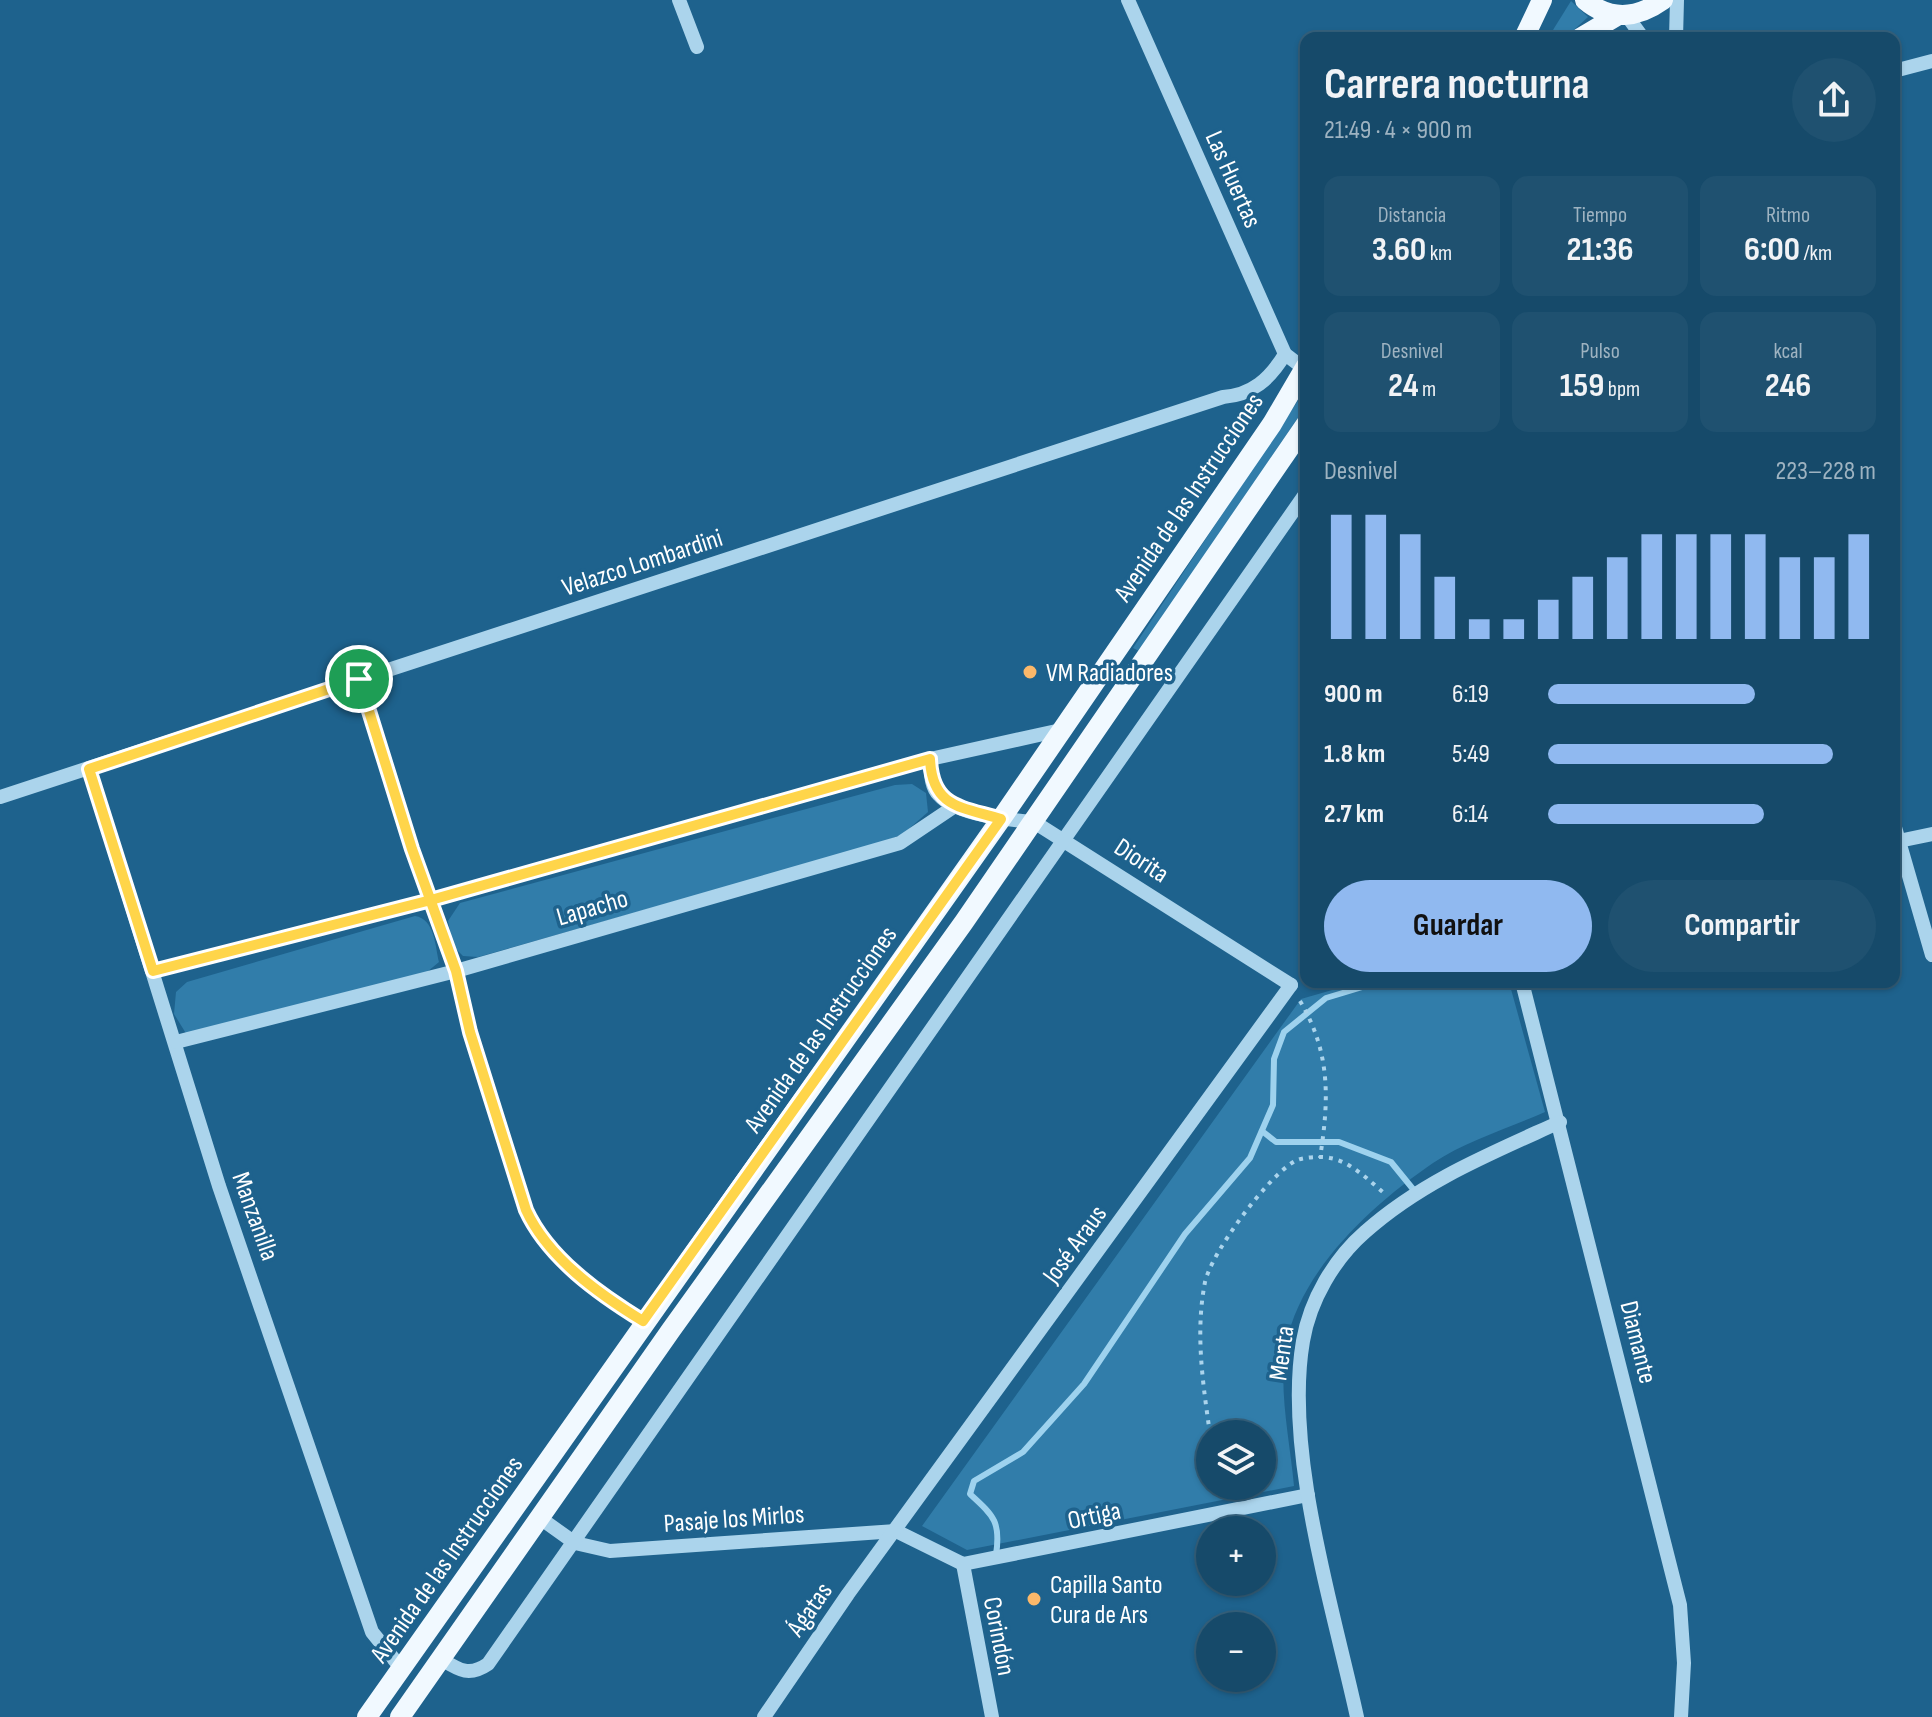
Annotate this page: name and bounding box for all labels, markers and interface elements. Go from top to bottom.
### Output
text: Carrera nocturna [1324,58,1590,111]
button: share [1792,58,1876,142]
text: 21:49 · 4 × 900 m [1324,115,1472,146]
street label: Las Huertas [1198,126,1268,233]
text: Distancia [1378,202,1446,229]
text: Tiempo [1573,202,1627,229]
text: Ritmo [1766,202,1810,229]
text: 3.60 [1372,229,1426,270]
text: 21:36 [1566,229,1634,270]
text: 6:00 [1744,229,1800,270]
text: km [1426,240,1452,267]
text: /km [1800,240,1832,267]
text: Desnivel [1381,338,1443,365]
text: Pulso [1580,338,1620,365]
text: kcal [1773,338,1803,365]
text: 24 [1388,365,1418,406]
text: 159 [1560,365,1604,406]
text: 246 [1765,365,1811,406]
text: m [1418,376,1436,403]
text: bpm [1604,376,1640,403]
street label: Avenida de las Instrucciones [1107,388,1271,609]
text: Desnivel [1324,456,1398,487]
text: 223–228 m [1775,456,1876,487]
street label: Velazco Lombardini [558,523,727,604]
pin [325,645,393,713]
icon: arrive [337,657,381,701]
place label: VM Radiadores [1046,658,1173,689]
marker: VM Radiadores [1021,663,1039,681]
text: 900 m [1324,679,1382,710]
text: 6:19 [1452,679,1489,710]
text: 1.8 km [1324,739,1385,770]
text: 5:49 [1452,739,1490,770]
text: 2.7 km [1324,799,1384,830]
text: 6:14 [1452,799,1488,830]
street label: Diorita [1108,832,1174,890]
button: Guardar [1324,880,1592,972]
button: Compartir [1608,880,1876,972]
street label: Lapacho [553,884,632,933]
street label: Avenida de las Instrucciones [738,921,904,1140]
street label: Manzanilla [224,1168,285,1265]
street label: José Araus [1036,1200,1114,1291]
street label: Diamante [1612,1298,1663,1387]
street label: Menta [1263,1324,1302,1383]
map controls [1196,1420,1276,1692]
button: layers [1196,1420,1276,1500]
street label: Avenida de las Instrucciones [364,1451,530,1670]
street label: Ortiga [1065,1496,1124,1537]
street label: Pasaje los Mirlos [663,1499,805,1540]
button: + [1196,1516,1276,1596]
place label: Capilla Santo Cura de Ars [1050,1570,1163,1631]
street label: Ágatas [780,1577,840,1644]
marker: Capilla Santo Cura de Ars [1025,1590,1043,1608]
street label: Corindón [976,1594,1021,1678]
button: − [1196,1612,1276,1692]

